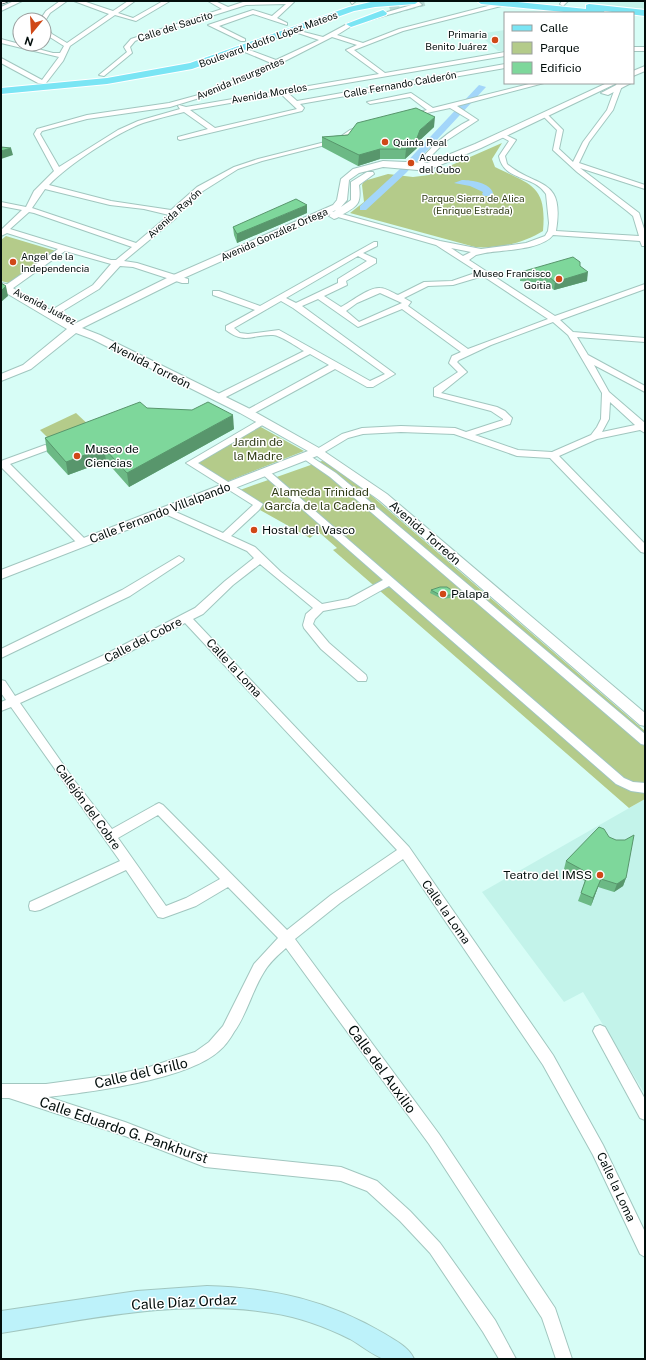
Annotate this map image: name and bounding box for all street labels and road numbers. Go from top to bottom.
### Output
street label: Calle del Saucito [136,8,214,44]
street label: Boulevard Adolfo López Mateos [197,8,339,70]
street label: Avenida Insurgentes [194,54,286,102]
street label: Calle Fernando Calderón [343,68,458,100]
street label: Avenida Morelos [230,80,308,106]
street label: Avenida Rayón [145,186,203,240]
street label: Avenida González Ortega [219,205,329,263]
street label: Avenida Juárez [12,285,78,327]
street label: Avenida Torreón [107,338,193,392]
street label: Calle Fernando Villalpando [88,480,233,546]
street label: Avenida Torreón [386,498,464,568]
street label: Calle del Cobre [102,614,184,666]
street label: Calle la Loma [203,636,265,700]
street label: Callejón del Cobre [52,762,124,853]
street label: Calle la Loma [419,877,473,947]
street label: Calle del Auxilio [345,1022,419,1116]
street label: Calle del Grillo [93,1054,189,1092]
street label: Calle Eduardo G. Pankhurst [37,1094,211,1166]
street label: Calle la Loma [594,1150,638,1224]
street label: Calle Díaz Ordaz [131,1291,237,1313]

